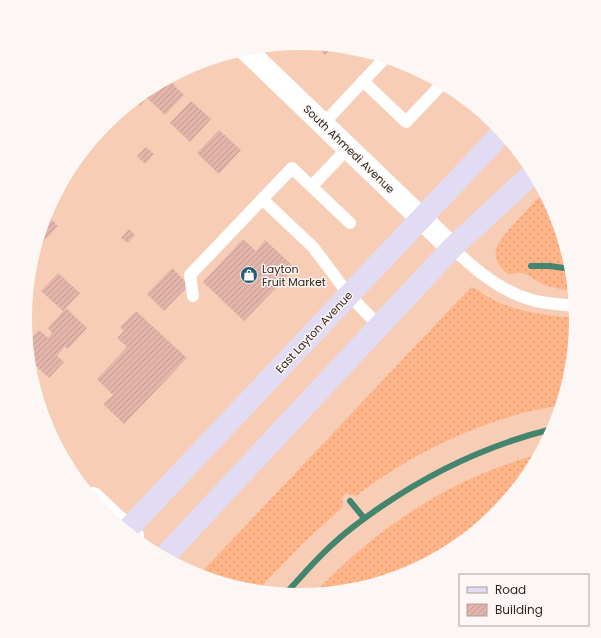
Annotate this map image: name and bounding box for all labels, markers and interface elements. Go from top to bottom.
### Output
street label: South Ahmedi Avenue [300,101,398,197]
place label: Layton Fruit Market [262,261,326,290]
shop icon: Layton Fruit Market [239,265,259,285]
street label: East Layton Avenue [272,287,356,376]
legend [459,574,589,626]
text: Road [495,581,526,598]
text: Building [495,601,543,618]

